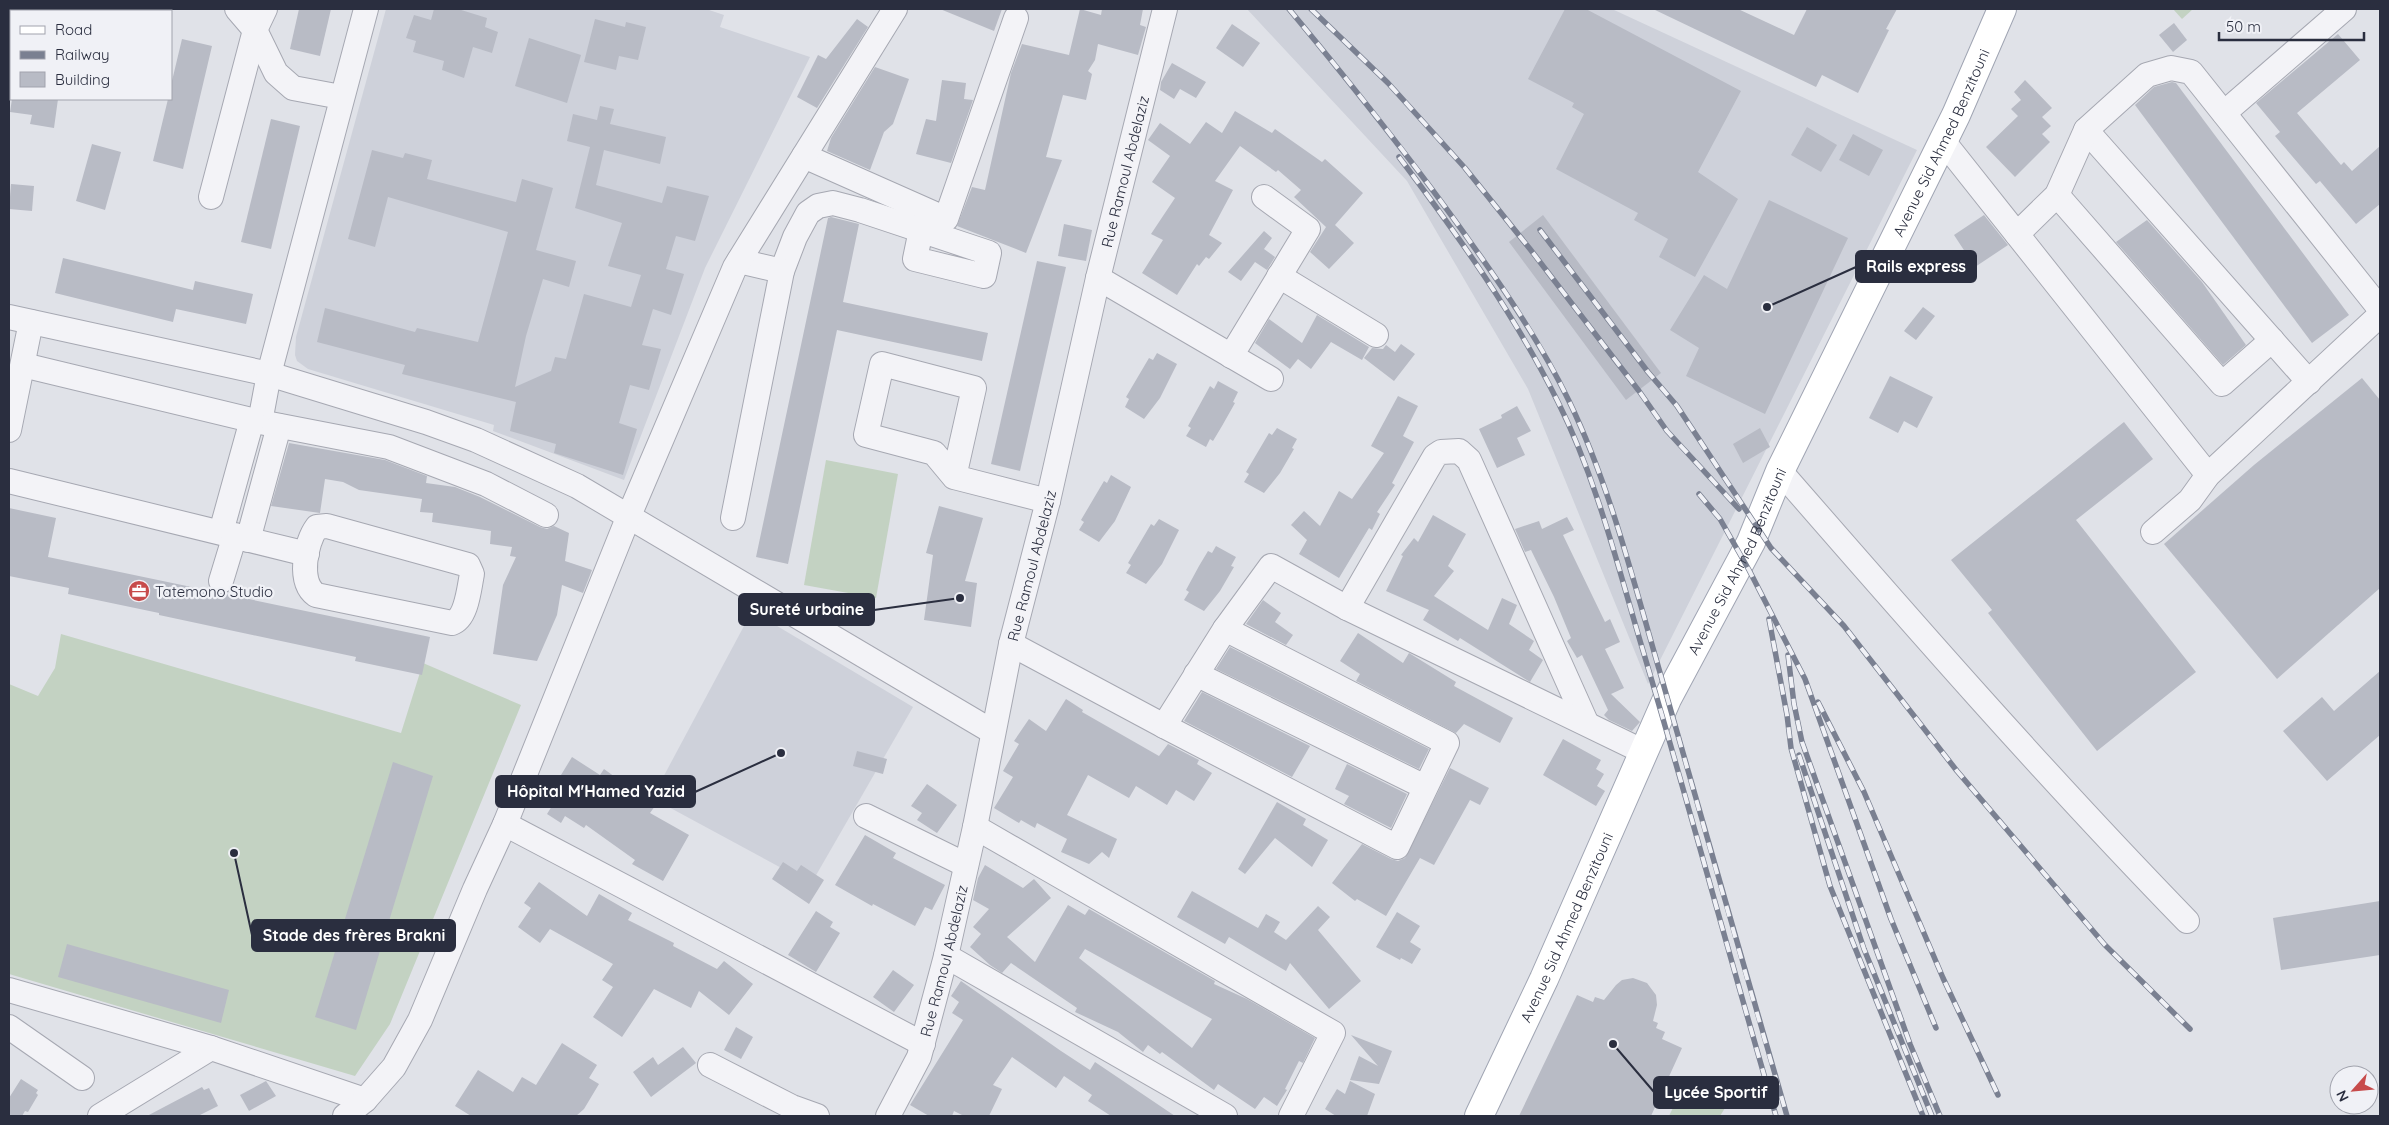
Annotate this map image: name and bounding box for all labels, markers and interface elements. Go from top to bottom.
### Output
legend [10,10,172,100]
scale bar [2219,10,2364,42]
text: 50 m [2226,17,2261,36]
text: Road [55,20,92,39]
text: Railway [55,45,110,64]
street label: Avenue Sid Ahmed Benzitouni [1888,46,1993,240]
text: Building [55,70,110,89]
street label: Rue Ramoul Abdelaziz [1097,94,1153,249]
callout: Rails express [1856,251,1976,282]
text: Rails express [1866,256,1966,276]
street label: Avenue Sid Ahmed Benzitouni [1683,464,1790,658]
street label: Rue Ramoul Abdelaziz [1003,488,1060,643]
office icon: Tatemono Studio [127,579,151,603]
place label: Tatemono Studio [155,582,273,601]
callout: Sureté urbaine [739,594,874,625]
text: Sureté urbaine [750,599,864,619]
callout: Hôpital M'Hamed Yazid [496,776,695,807]
text: Hôpital M'Hamed Yazid [507,781,685,801]
street label: Avenue Sid Ahmed Benzitouni [1515,829,1617,1025]
street label: Rue Ramoul Abdelaziz [915,883,971,1039]
callout: Stade des frères Brakni [252,920,455,951]
text: Stade des frères Brakni [263,925,445,945]
north arrow [2329,1065,2379,1115]
callout: Lycée Sportif [1654,1077,1778,1108]
text: Lycée Sportif [1664,1082,1768,1102]
text: N [2332,1087,2353,1105]

